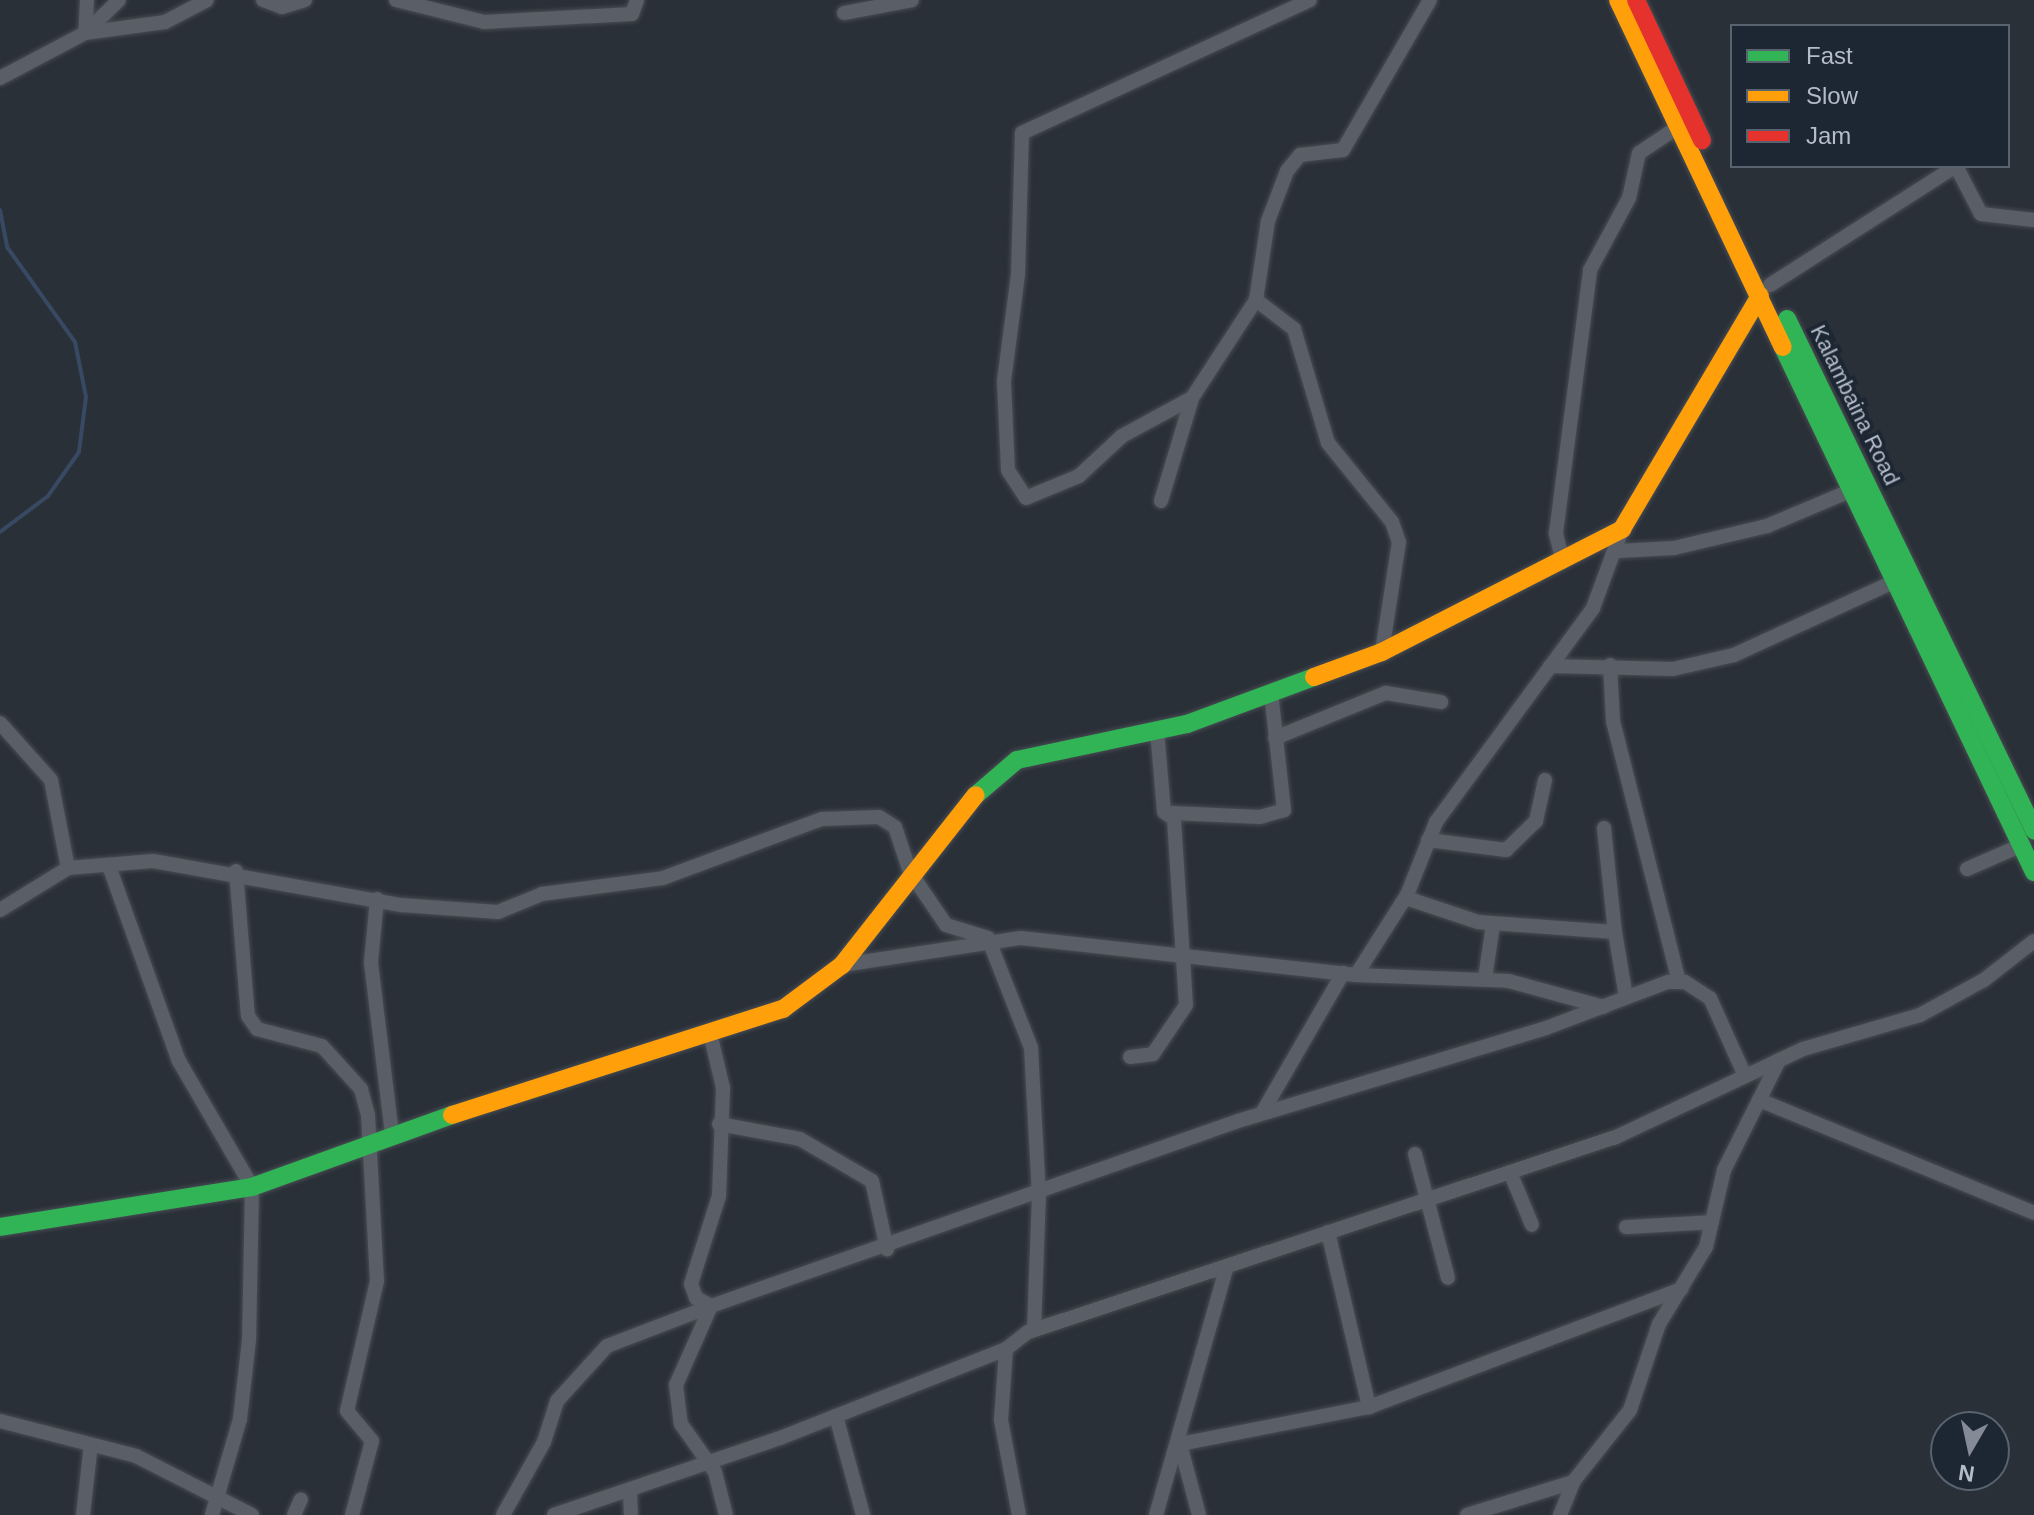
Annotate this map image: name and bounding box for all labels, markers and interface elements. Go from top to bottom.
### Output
legend [1730,24,2010,168]
text: Fast [1806,42,1853,69]
text: Slow [1806,82,1858,109]
text: Jam [1806,122,1851,149]
street label: Kalambaina Road [1805,321,1905,489]
north arrow [1930,1411,2010,1491]
text: N [1957,1460,1976,1487]

